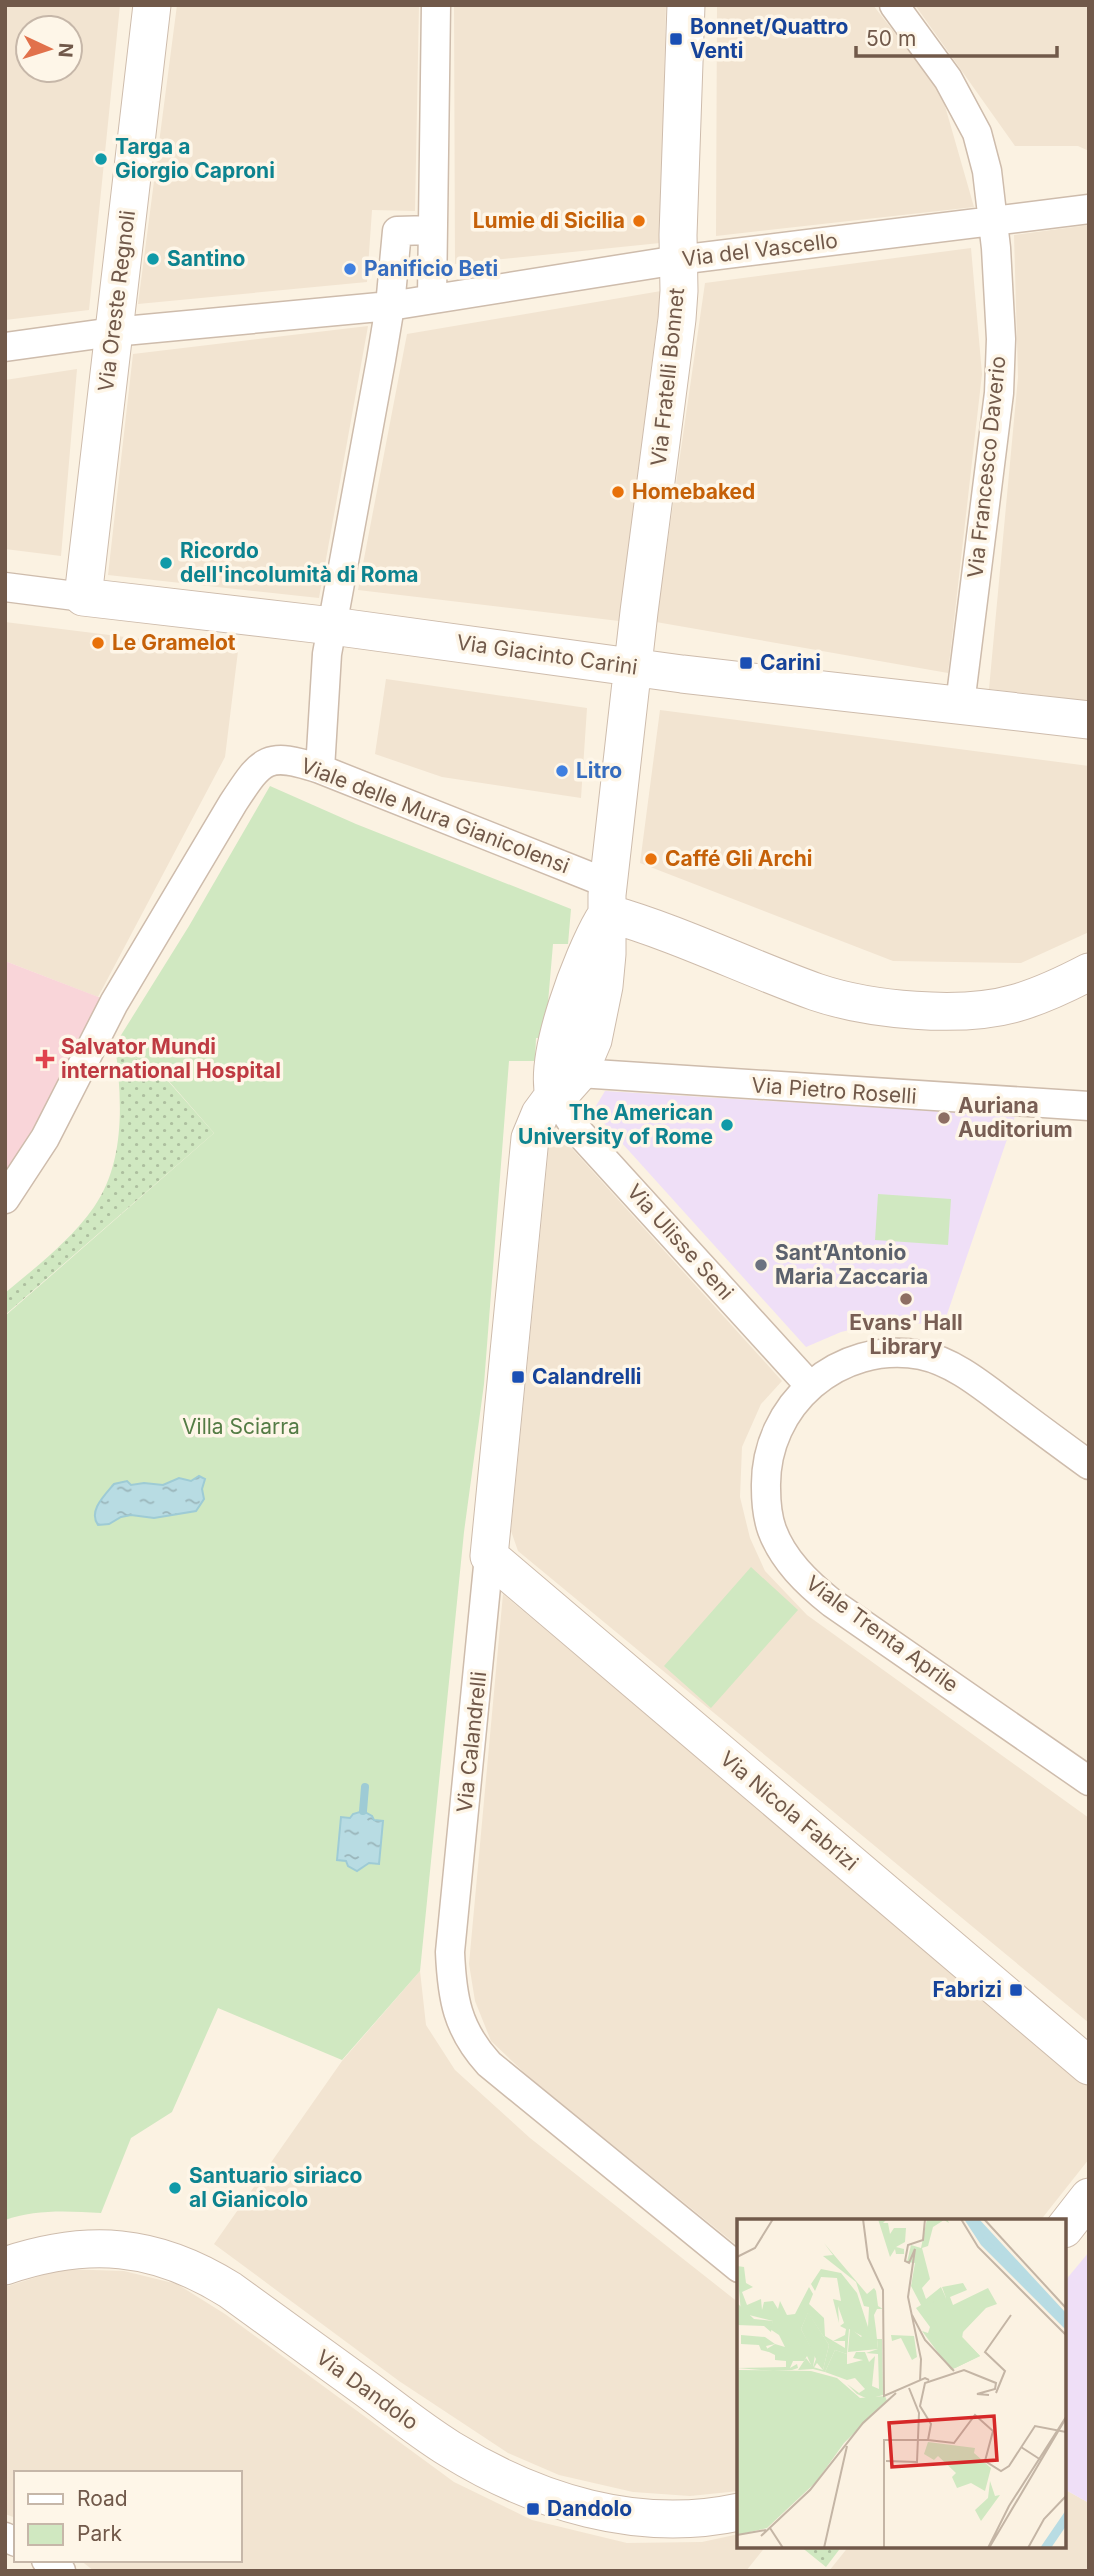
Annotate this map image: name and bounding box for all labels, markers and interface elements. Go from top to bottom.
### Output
north arrow [14,14,84,84]
place label: Bonnet/Quattro Venti [690,14,849,63]
scale bar [856,14,1057,58]
text: 50 m [866,26,916,51]
marker: Bonnet/Quattro Venti [668,31,684,47]
text: N [53,42,77,58]
place label: Targa a Giorgio Caproni [115,134,275,183]
marker: Targa a Giorgio Caproni [93,151,109,167]
place label: Lumie di Sicilia [473,208,625,233]
street label: Via Oreste Regnoli [93,209,140,393]
marker: Lumie di Sicilia [631,213,647,229]
street label: Via del Vascello [681,228,839,271]
place label: Santino [167,246,245,271]
marker: Santino [145,251,161,267]
place label: Panificio Beti [364,256,498,281]
marker: Panificio Beti [342,261,358,277]
street label: Via Fratelli Bonnet [646,286,689,467]
street label: Via Francesco Daverio [962,355,1011,579]
place label: Homebaked [632,479,755,504]
marker: Homebaked [610,484,626,500]
place label: Ricordo dell'incolumità di Roma [180,538,419,587]
marker: Ricordo dell'incolumità di Roma [158,555,174,571]
street label: Via Giacinto Carini [455,629,639,680]
place label: Le Gramelot [112,630,236,655]
marker: Le Gramelot [90,635,106,651]
place label: Carini [760,650,821,675]
marker: Carini [738,655,754,671]
street label: Viale delle Mura Gianicolensi [297,753,573,878]
place label: Litro [576,758,622,783]
marker: Litro [554,763,570,779]
place label: Caffé Gli Archi [665,846,813,871]
marker: Caffé Gli Archi [643,851,659,867]
place label: Salvator Mundi international Hospital [61,1034,281,1083]
marker: Salvator Mundi international Hospital [35,1049,55,1069]
street label: Via Pietro Roselli [751,1072,917,1109]
place label: Auriana Auditorium [958,1093,1073,1142]
place label: The American University of Rome [518,1100,713,1149]
marker: Auriana Auditorium [936,1110,952,1126]
marker: The American University of Rome [719,1117,735,1133]
street label: Via Ulisse Seni [622,1179,739,1305]
place label: Sant’Antonio Maria Zaccaria [775,1240,928,1289]
marker: Sant’Antonio Maria Zaccaria [753,1257,769,1273]
marker: Evans' Hall Library [898,1291,914,1307]
place label: Evans' Hall Library [849,1310,963,1359]
place label: Calandrelli [532,1364,642,1389]
marker: Calandrelli [510,1369,526,1385]
park label: Villa Sciarra [182,1414,300,1439]
street label: Viale Trenta Aprile [801,1570,963,1697]
street label: Via Calandrelli [452,1670,491,1814]
street label: Via Nicola Fabrizi [715,1746,863,1876]
place label: Fabrizi [932,1977,1002,2002]
marker: Fabrizi [1008,1982,1024,1998]
place label: Santuario siriaco al Gianicolo [189,2163,363,2212]
marker: Santuario siriaco al Gianicolo [167,2180,183,2196]
inset map [737,2219,1066,2548]
street label: Via Dandolo [312,2344,423,2435]
legend [14,2471,242,2562]
text: Road [77,2486,128,2511]
place label: Dandolo [547,2496,632,2521]
marker: Dandolo [525,2501,541,2517]
text: Park [77,2521,122,2546]

